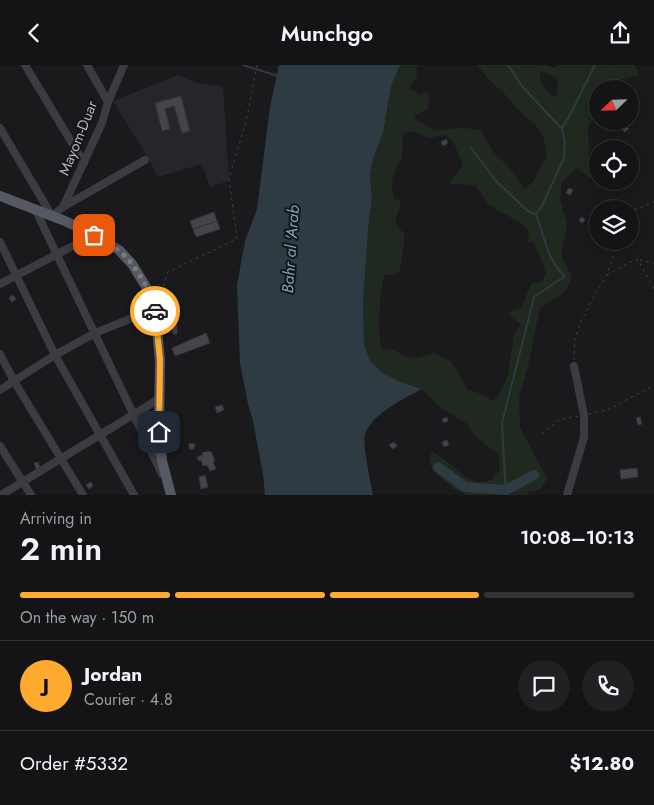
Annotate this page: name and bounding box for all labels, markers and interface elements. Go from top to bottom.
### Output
text: Munchgo [281,17,373,49]
icon: back [20,19,48,47]
icon: share [606,19,634,47]
north arrow [589,80,639,130]
map controls [589,80,639,250]
street label: Mayom-Duar [53,96,103,179]
button: locate [589,140,639,190]
button: layers [589,200,639,250]
water label: Bahr al 'Arab [276,204,305,294]
pin [73,214,115,256]
icon: bag [80,221,108,249]
courier [130,286,180,336]
icon: car [141,297,169,325]
pin [138,411,180,453]
icon: home [145,418,173,446]
text: Arriving in [20,507,92,530]
text: 10:08–10:13 [520,524,634,551]
text: 2 min [20,526,102,572]
text: On the way · 150 m [20,606,154,629]
button: chat [518,660,570,712]
button: phone [582,660,634,712]
text: Jordan [84,661,142,688]
text: J [43,672,49,699]
text: Courier · 4.8 [84,688,173,711]
text: Order #5332 [20,750,128,777]
text: $12.80 [569,750,634,777]

